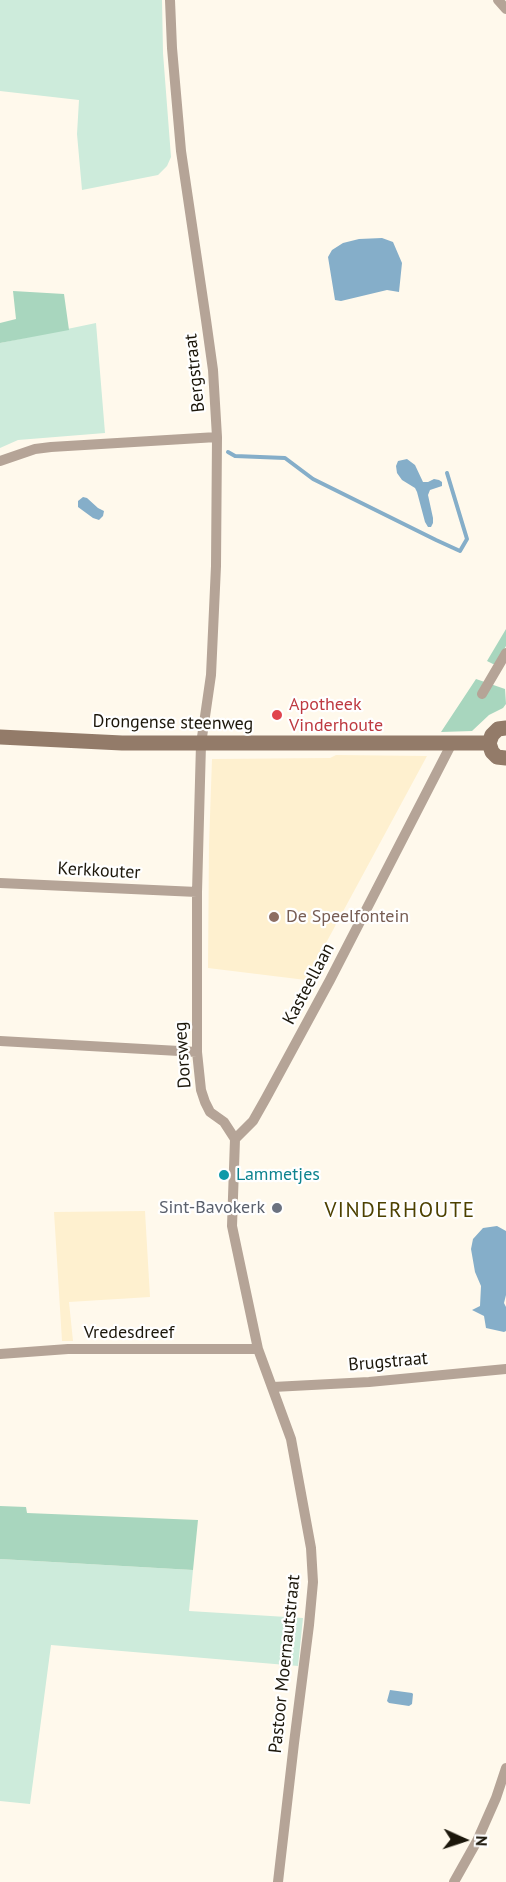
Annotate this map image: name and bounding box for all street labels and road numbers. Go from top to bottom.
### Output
street label: Bergstraat [180,332,210,414]
street label: Drongense steenweg [93,711,253,735]
street label: Kerkkouter [57,858,141,884]
street label: Kasteellaan [279,940,339,1028]
street label: Dorsweg [170,1021,196,1089]
street label: Vredesdreef [84,1322,174,1344]
street label: Brugstraat [347,1348,429,1376]
street label: Pastoor Moernautstraat [265,1574,305,1754]

